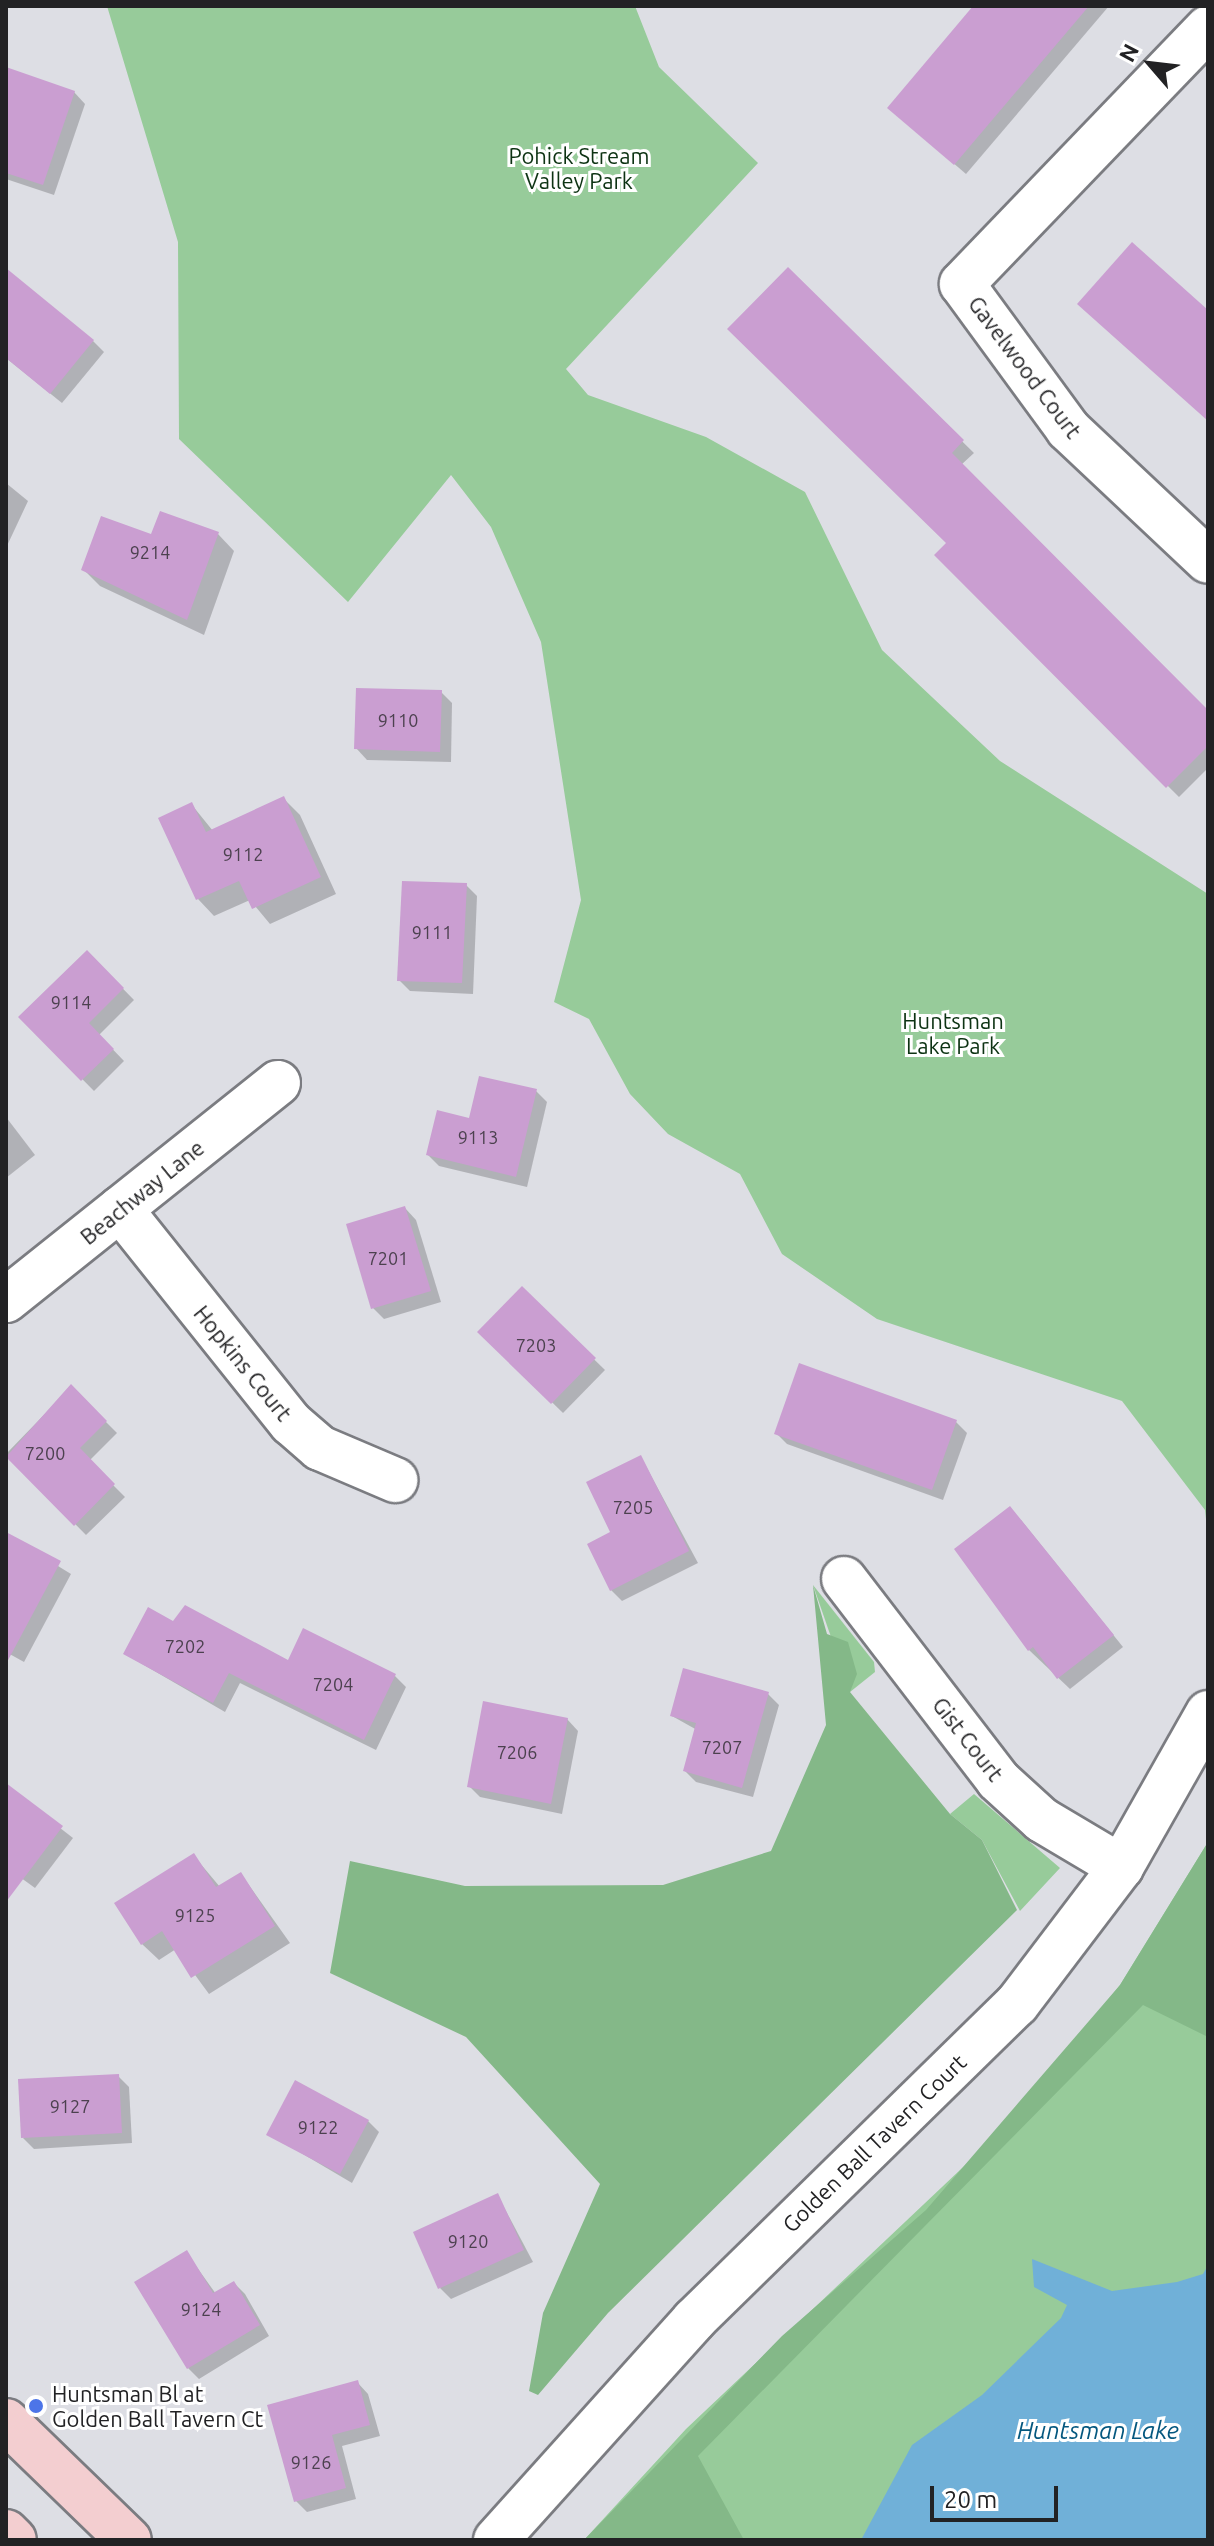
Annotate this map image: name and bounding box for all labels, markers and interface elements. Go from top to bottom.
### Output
north arrow [1110,24,1190,104]
text: N [1113,39,1143,66]
park label: Pohick Stream Valley Park [509,142,649,194]
street label: Gavelwood Court [963,291,1087,443]
house number: 9214 [130,541,170,563]
house number: 9110 [378,709,418,731]
house number: 9112 [223,843,263,865]
house number: 9111 [412,921,452,943]
house number: 9114 [51,991,91,1013]
park label: Huntsman Lake Park [902,1007,1004,1058]
house number: 9113 [458,1126,498,1148]
street label: Beachway Lane [75,1134,209,1250]
house number: 7201 [368,1247,408,1269]
street label: Hopkins Court [189,1300,297,1426]
house number: 7203 [516,1334,556,1356]
house number: 7200 [25,1442,65,1464]
house number: 7205 [613,1496,653,1518]
house number: 7202 [165,1635,205,1657]
house number: 7204 [313,1673,353,1695]
street label: Gist Court [927,1692,1009,1786]
house number: 7207 [702,1736,742,1758]
house number: 7206 [497,1741,537,1763]
house number: 9125 [175,1904,215,1926]
street label: Golden Ball Tavern Court [777,2048,971,2238]
house number: 9127 [50,2095,90,2117]
house number: 9122 [298,2116,338,2138]
house number: 9120 [448,2230,488,2252]
house number: 9124 [181,2298,221,2320]
place label: Huntsman Bl at Golden Ball Tavern Ct [52,2380,263,2432]
marker: Huntsman Bl at Golden Ball Tavern Ct [27,2397,45,2415]
water label: Huntsman Lake [1017,2417,1179,2445]
house number: 9126 [291,2451,331,2473]
scale bar [934,2470,1062,2520]
text: 20 m [944,2486,997,2513]

